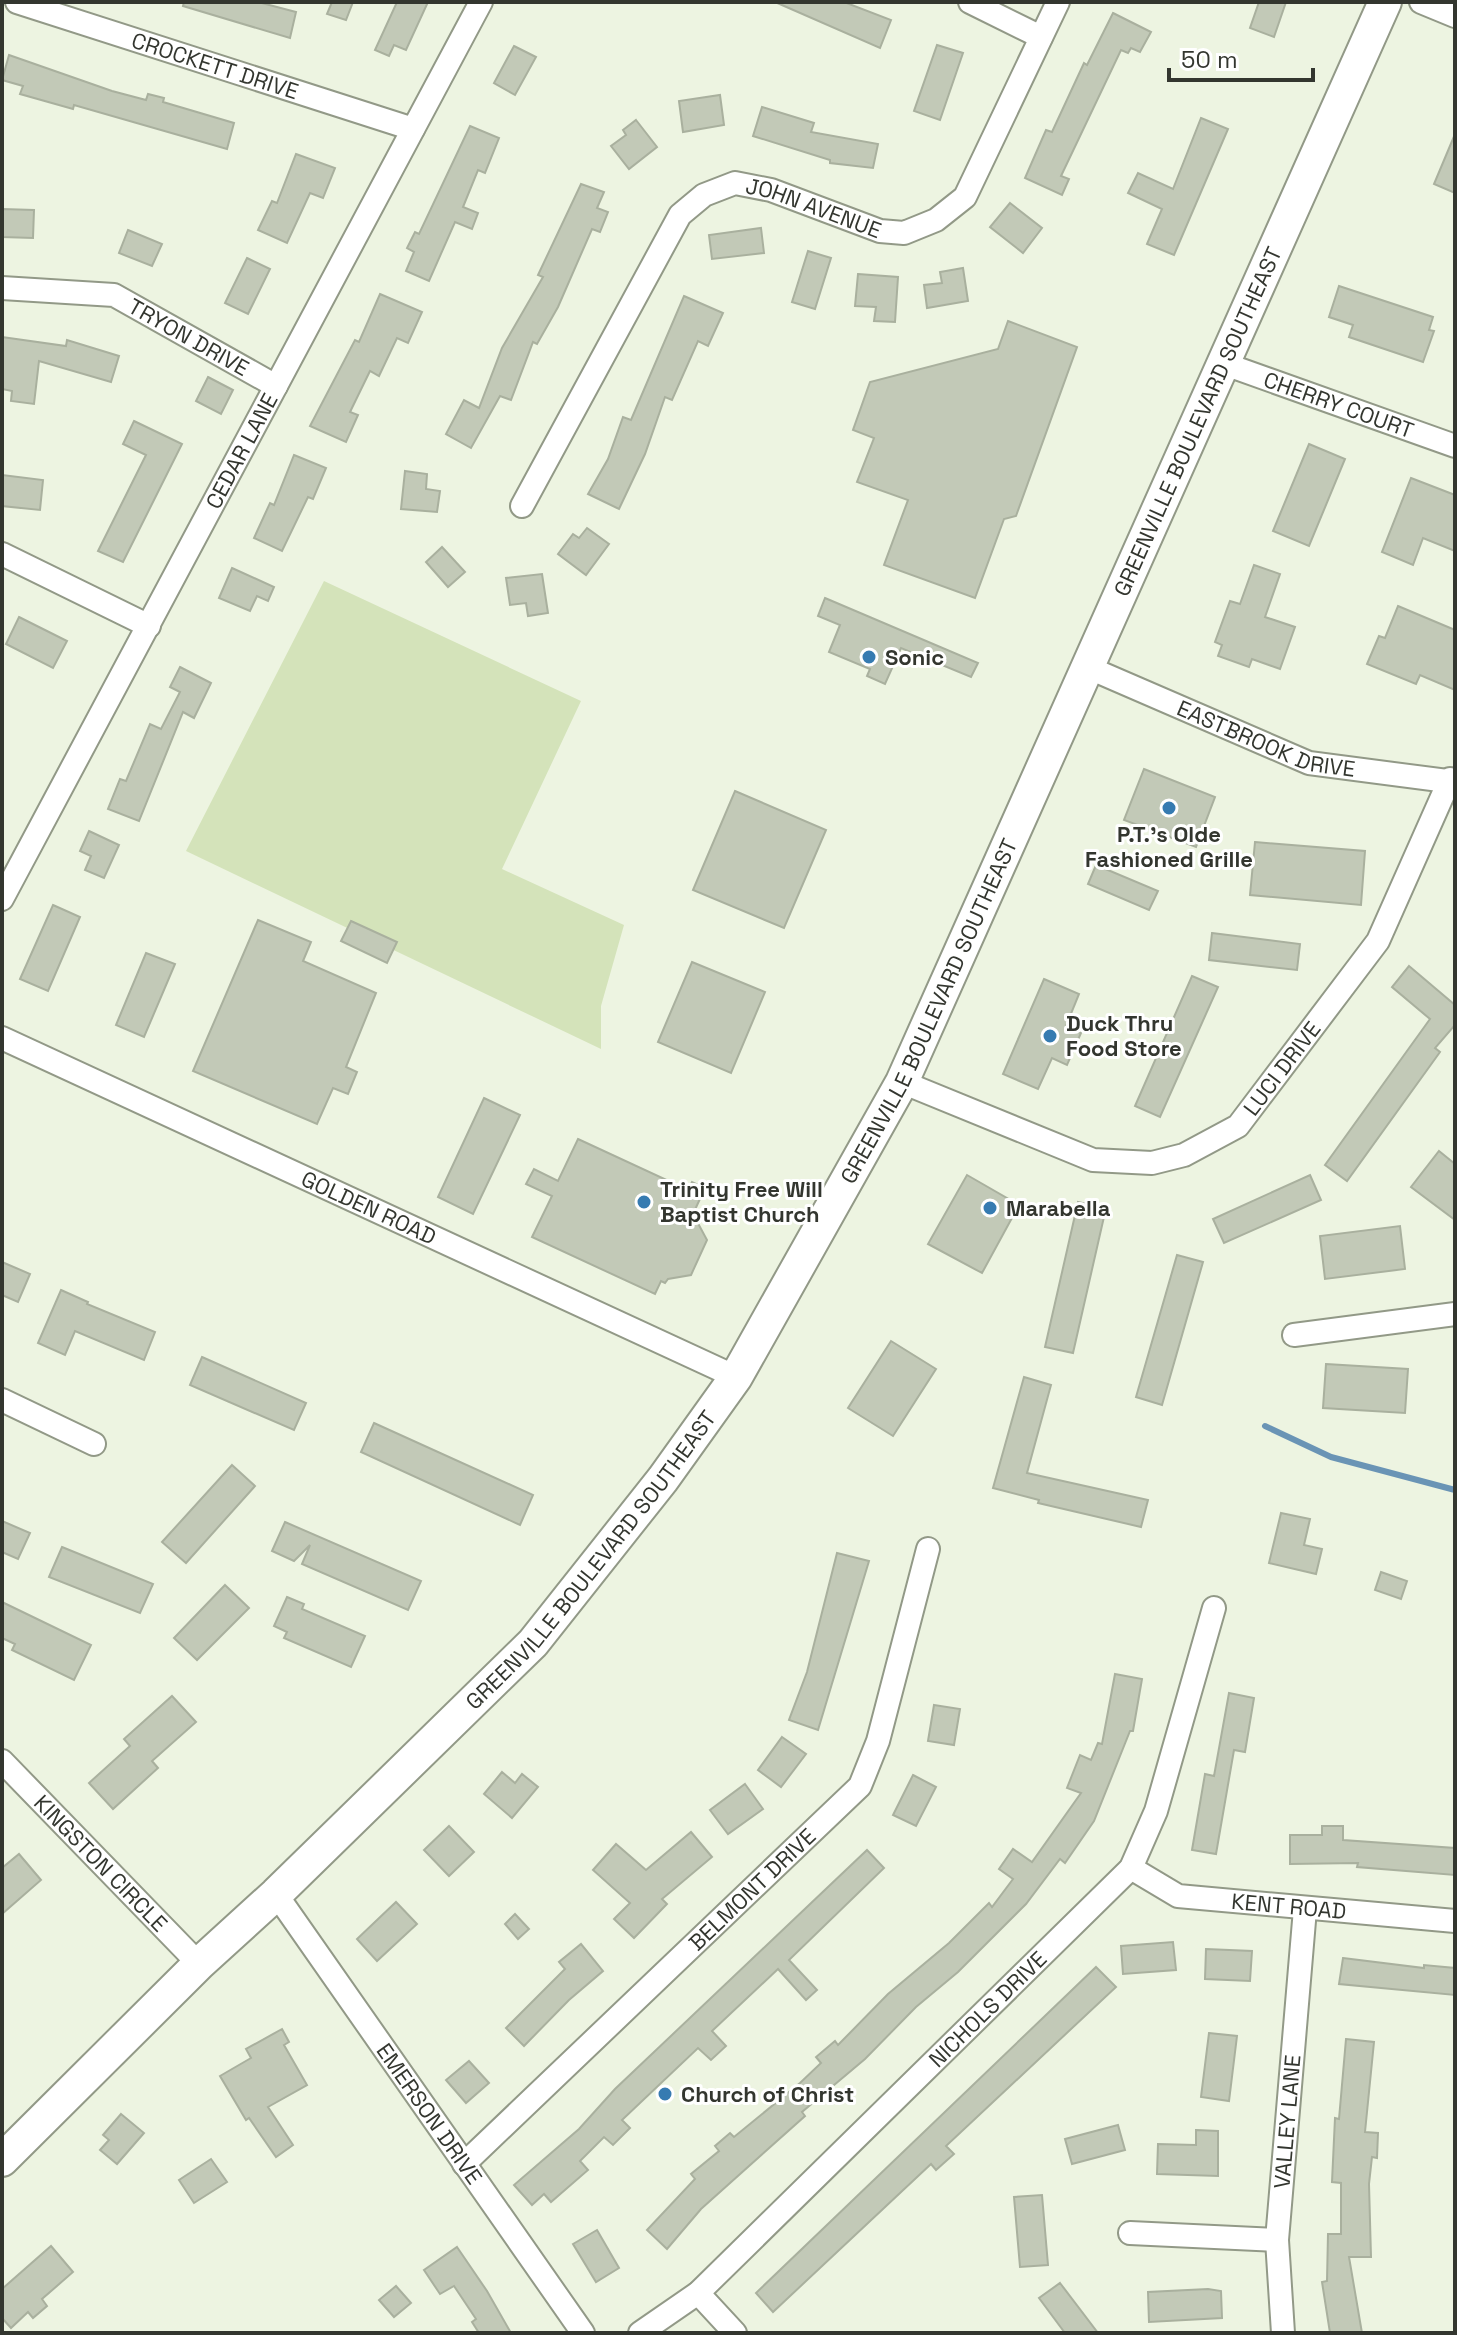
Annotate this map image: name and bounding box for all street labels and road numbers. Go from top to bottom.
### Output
street label: CROCKETT DRIVE [128,26,302,105]
street label: JOHN AVENUE [743,171,885,244]
street label: GREENVILLE BOULEVARD SOUTHEAST [1107,242,1288,601]
street label: TRYON DRIVE [123,292,254,382]
street label: CHERRY COURT [1260,365,1418,444]
street label: CEDAR LANE [199,388,284,514]
street label: EASTBROOK DRIVE [1173,694,1357,783]
street label: GREENVILLE BOULEVARD SOUTHEAST [834,834,1023,1189]
street label: LUCI DRIVE [1237,1015,1326,1121]
street label: GOLDEN ROAD [297,1164,441,1251]
street label: GREENVILLE BOULEVARD SOUTHEAST [459,1405,722,1715]
street label: KINGSTON CIRCLE [28,1789,174,1937]
street label: BELMONT DRIVE [682,1822,821,1956]
street label: KENT ROAD [1230,1887,1348,1925]
street label: NICHOLS DRIVE [923,1945,1052,2073]
street label: EMERSON DRIVE [371,2038,489,2190]
street label: VALLEY LANE [1267,2053,1307,2190]

